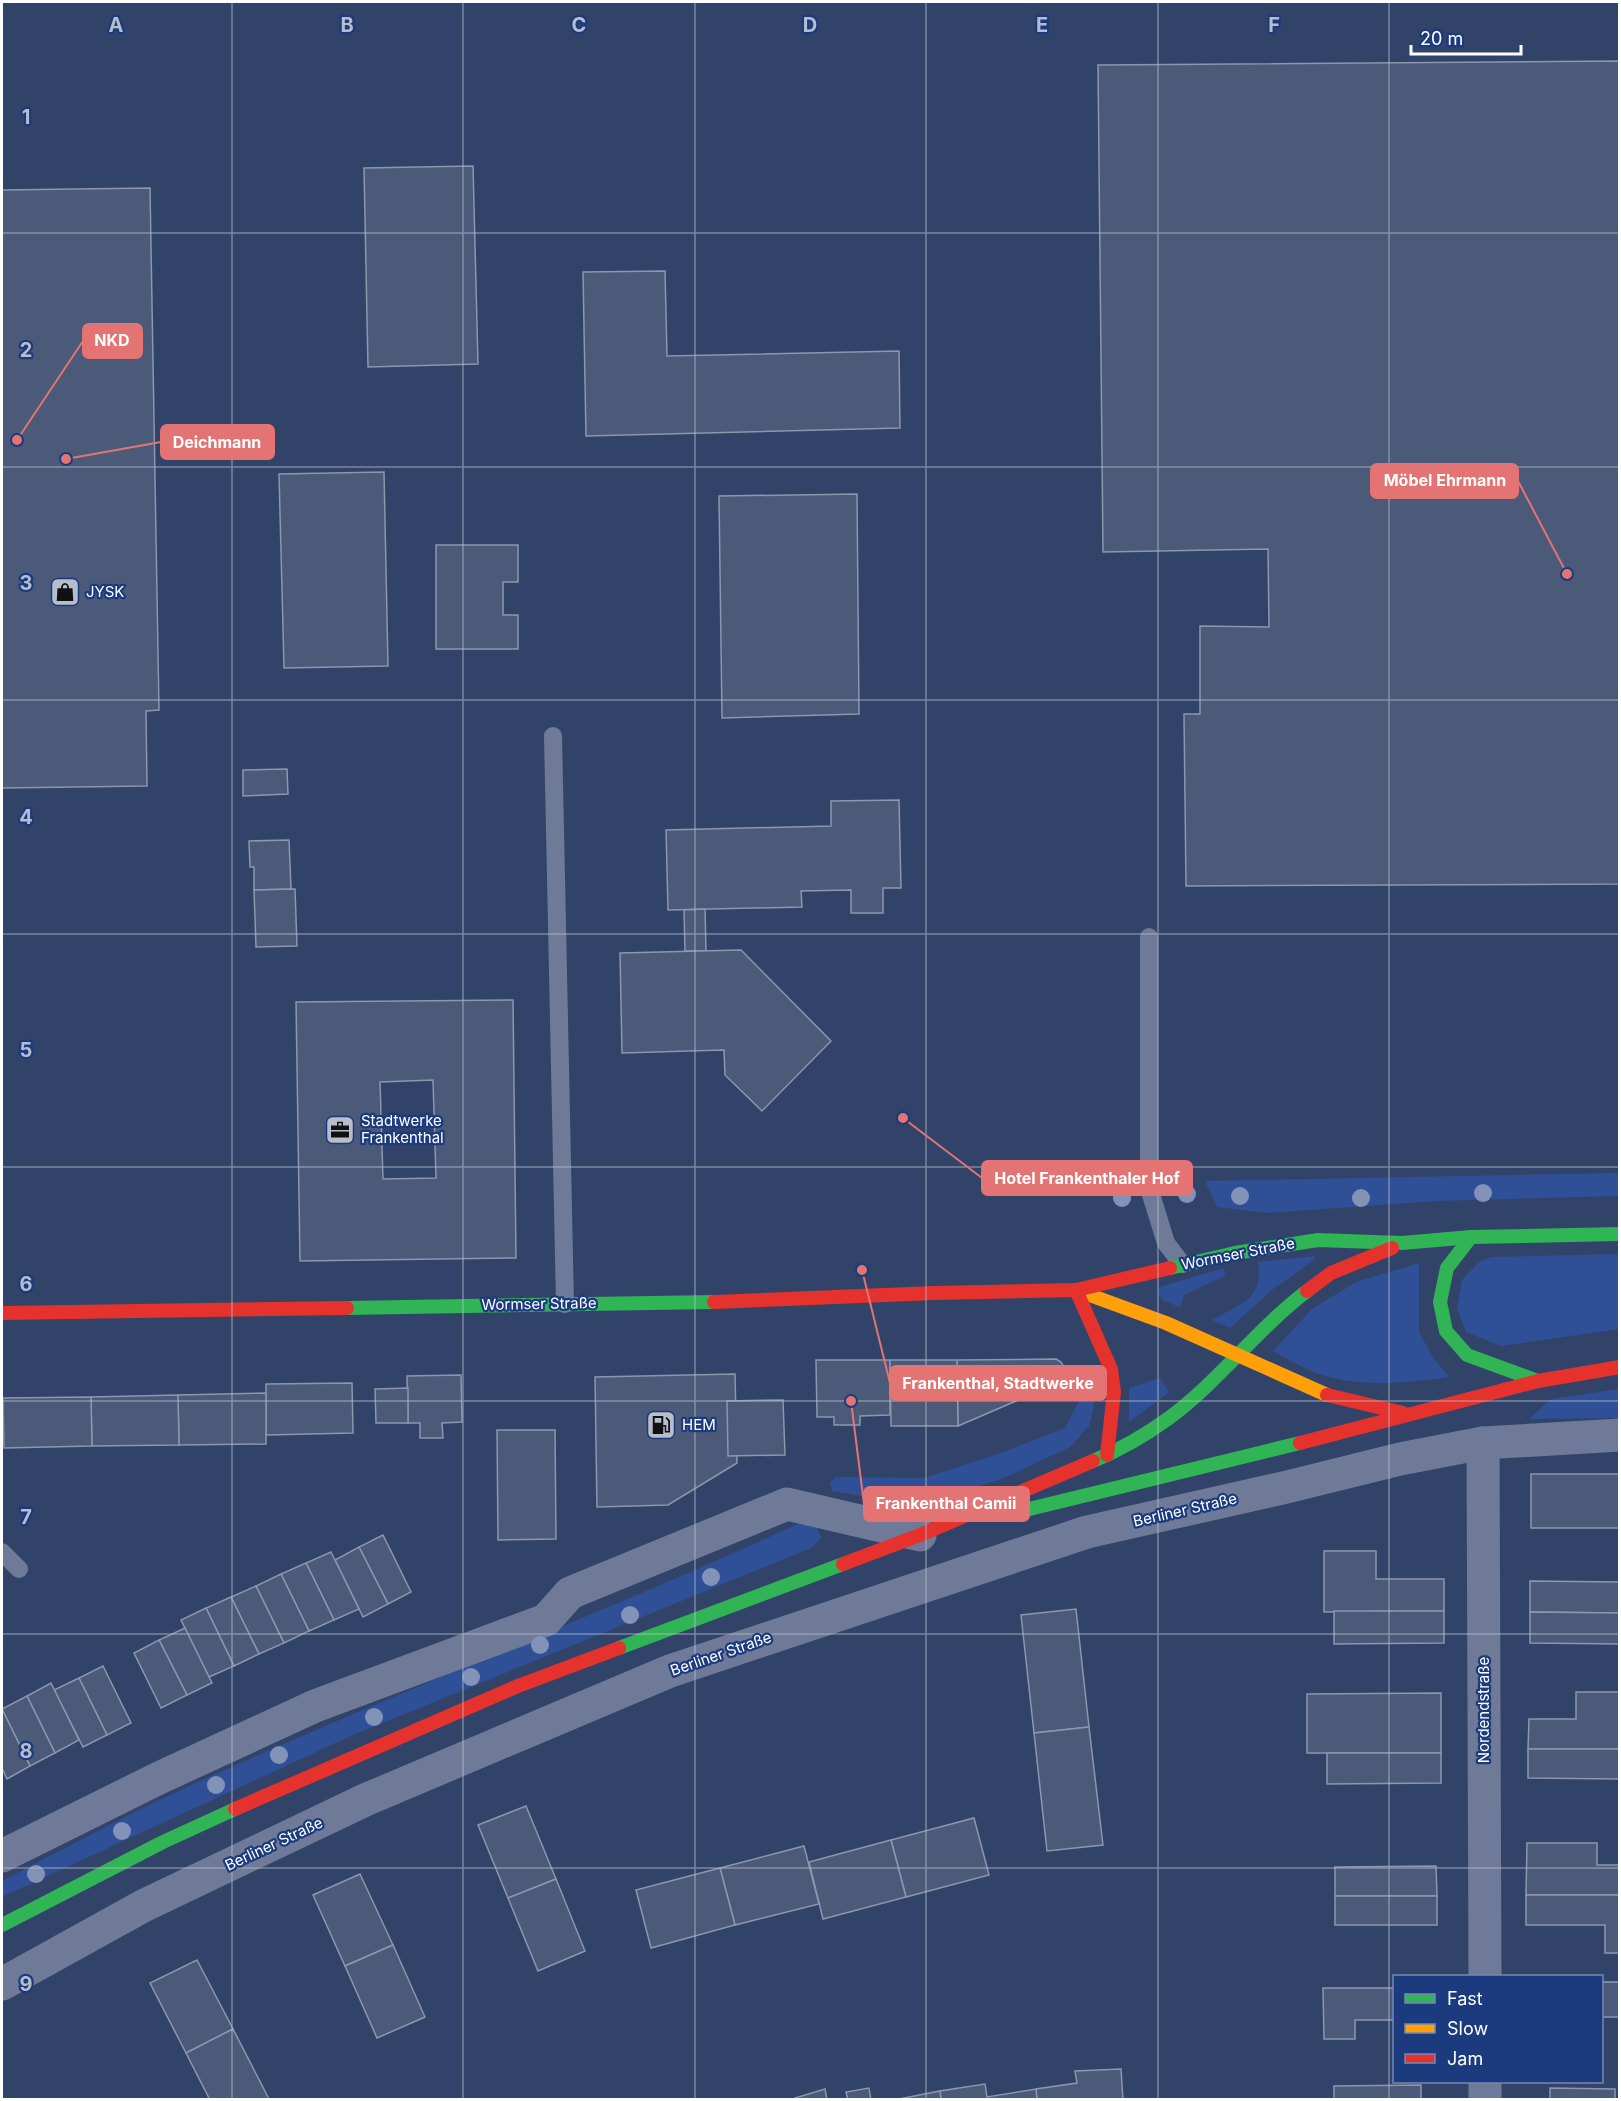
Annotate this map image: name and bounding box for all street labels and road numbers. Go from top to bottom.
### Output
street label: Wormser Straße [1180,1233,1296,1274]
street label: Wormser Straße [481,1293,597,1314]
street label: Berliner Straße [1131,1488,1239,1531]
street label: Berliner Straße [668,1627,774,1680]
street label: Nordendstraße [1474,1657,1493,1763]
street label: Berliner Straße [222,1813,326,1875]

